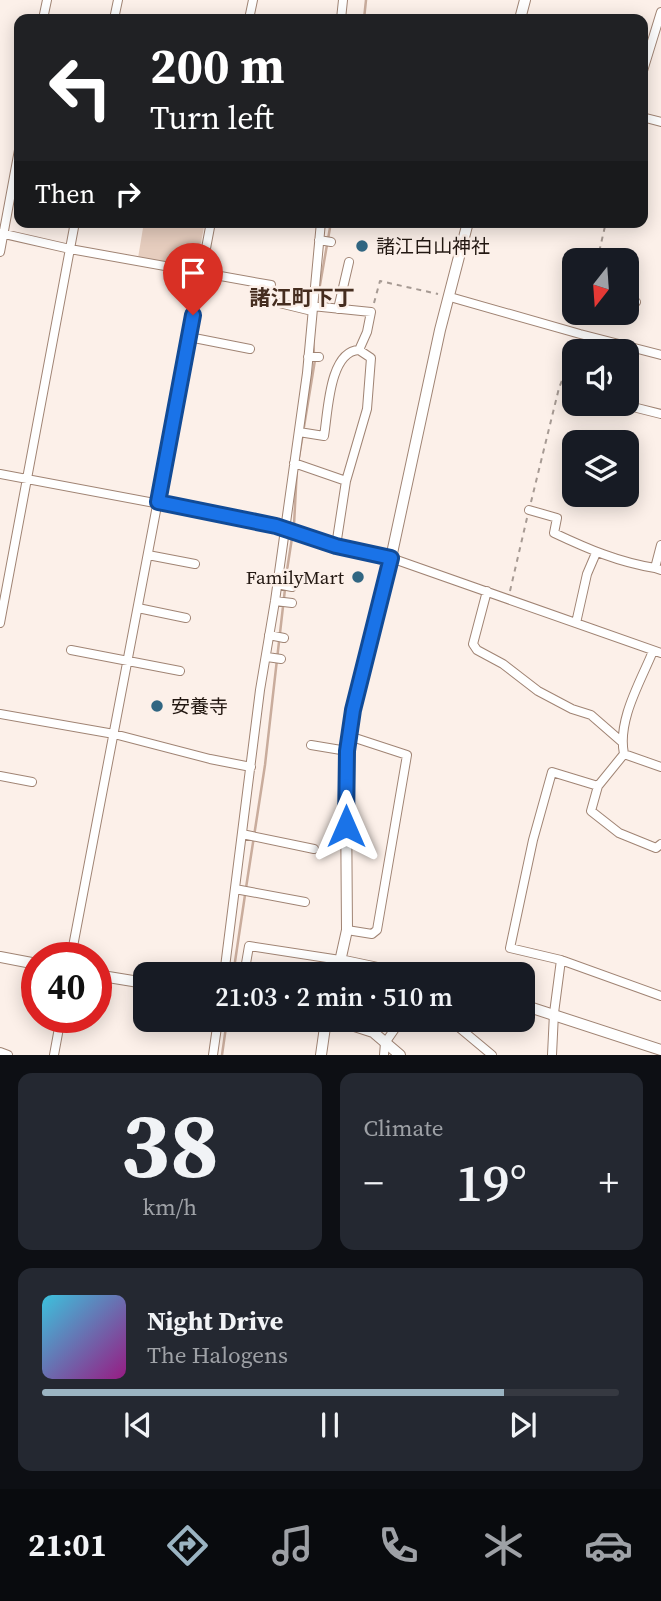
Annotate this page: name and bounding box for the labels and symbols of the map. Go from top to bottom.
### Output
place label: 諸江白山神社 [376,233,490,259]
marker: 諸江白山神社 [354,238,370,254]
pin [163,243,223,315]
north arrow [562,248,639,326]
district label: 諸江町下丁 [250,283,355,312]
place label: FamilyMart [246,564,345,590]
marker: FamilyMart [350,569,366,585]
place label: 安養寺 [171,693,228,719]
marker: 安養寺 [149,698,165,714]
position arrow [309,789,383,863]
speed limit sign: 40 [21,942,112,1033]

